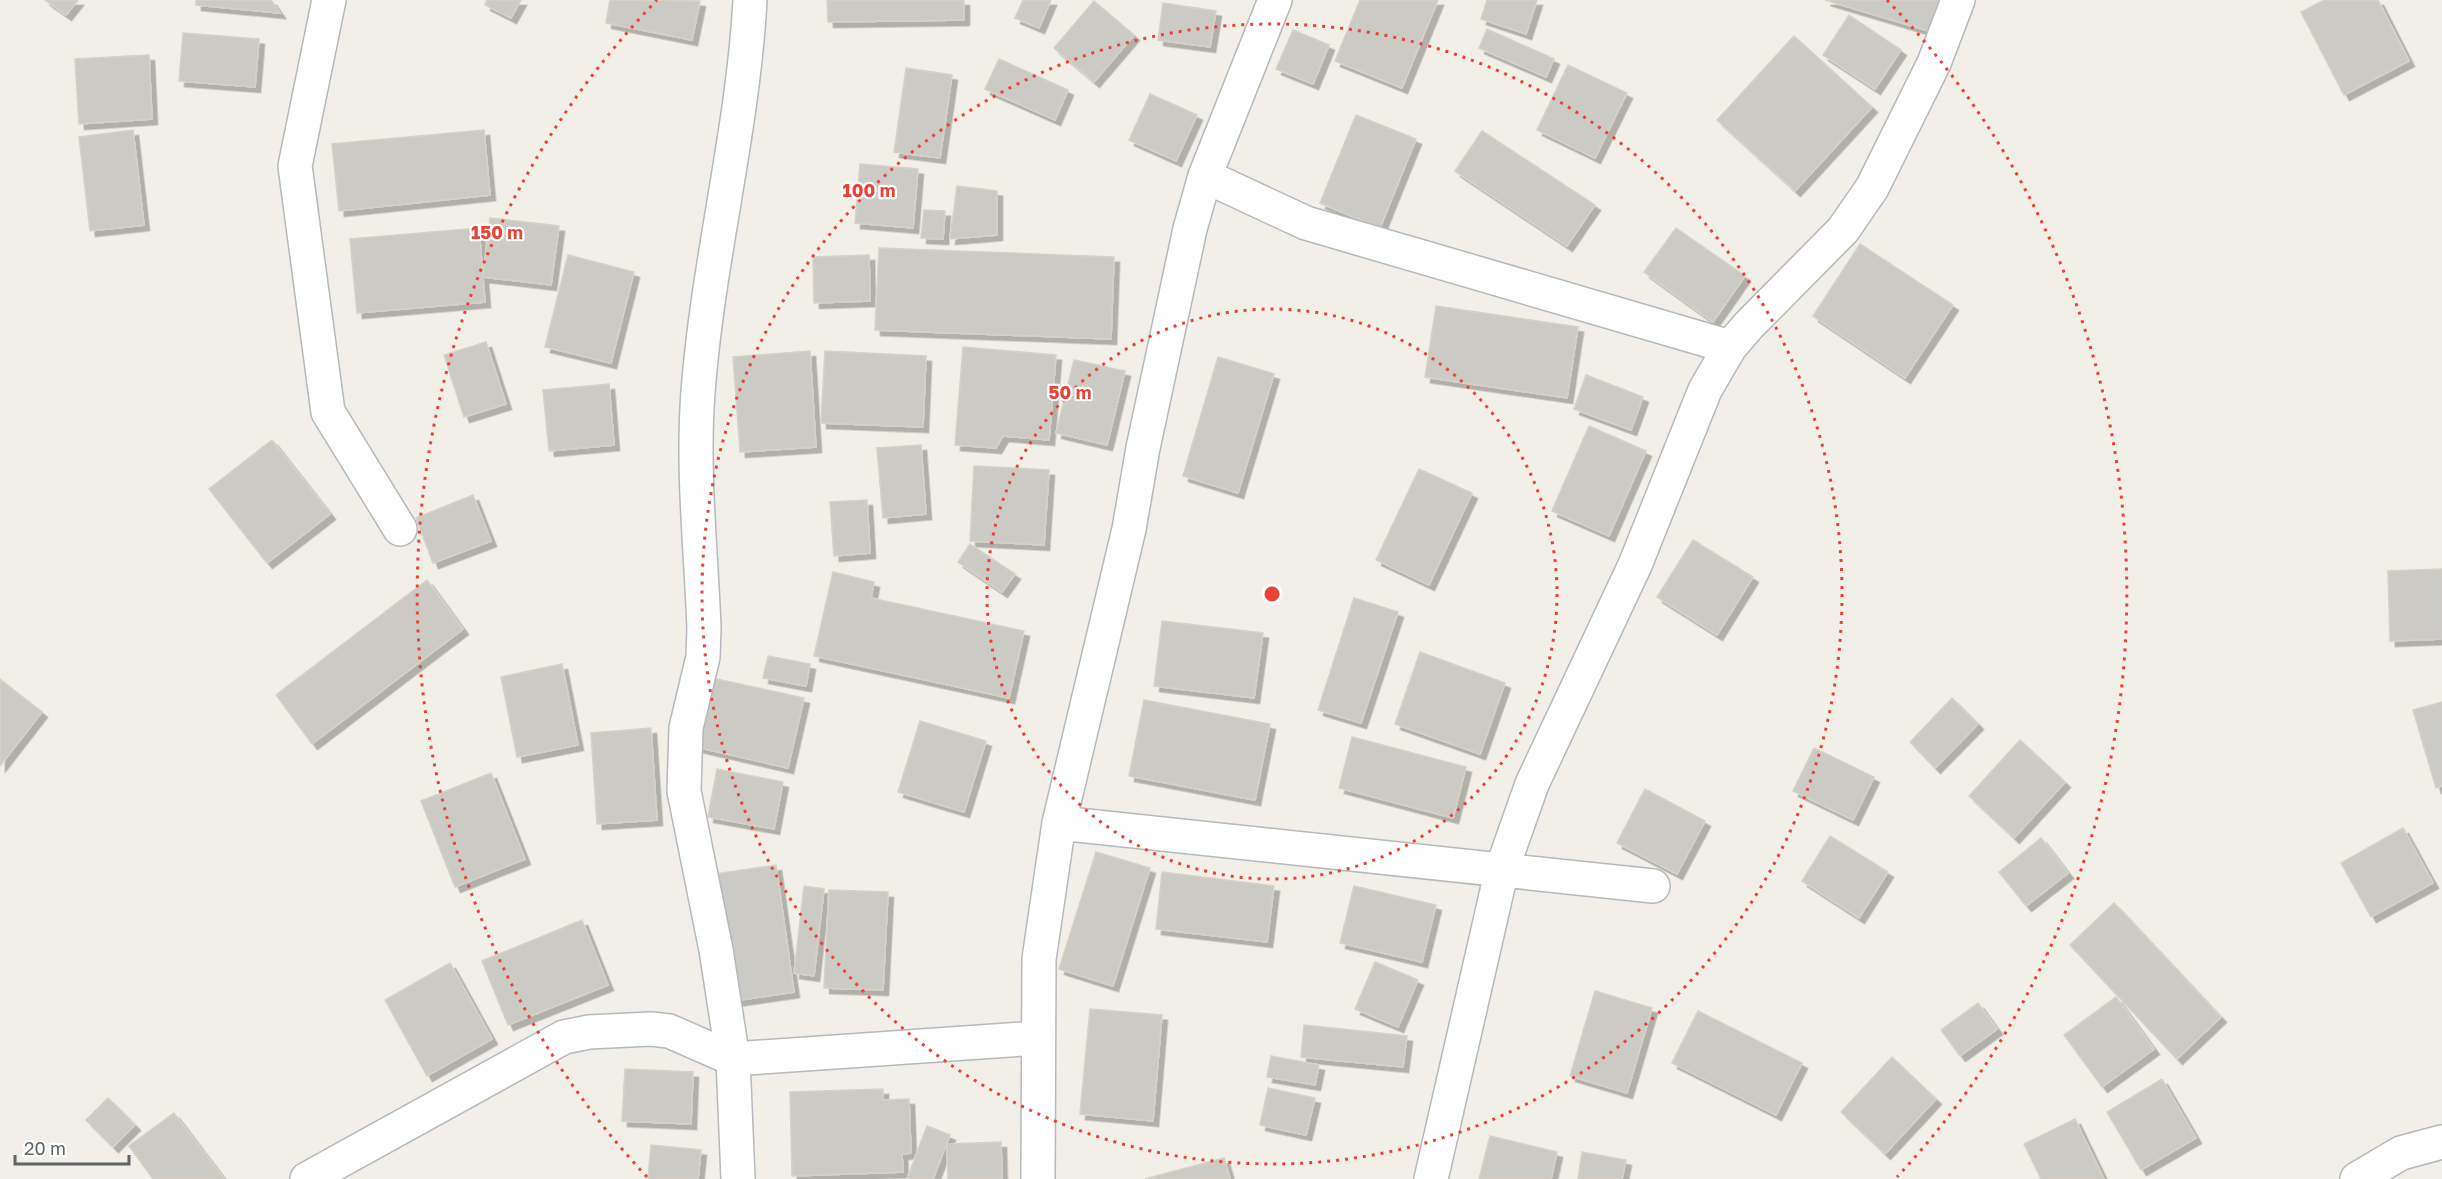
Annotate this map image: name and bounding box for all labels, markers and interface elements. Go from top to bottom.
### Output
text: 100 m [843,179,895,201]
text: 150 m [471,221,523,243]
text: 50 m [1049,381,1091,403]
centre of rings [1262,584,1282,604]
scale bar [15,1128,129,1166]
text: 20 m [24,1137,66,1159]

